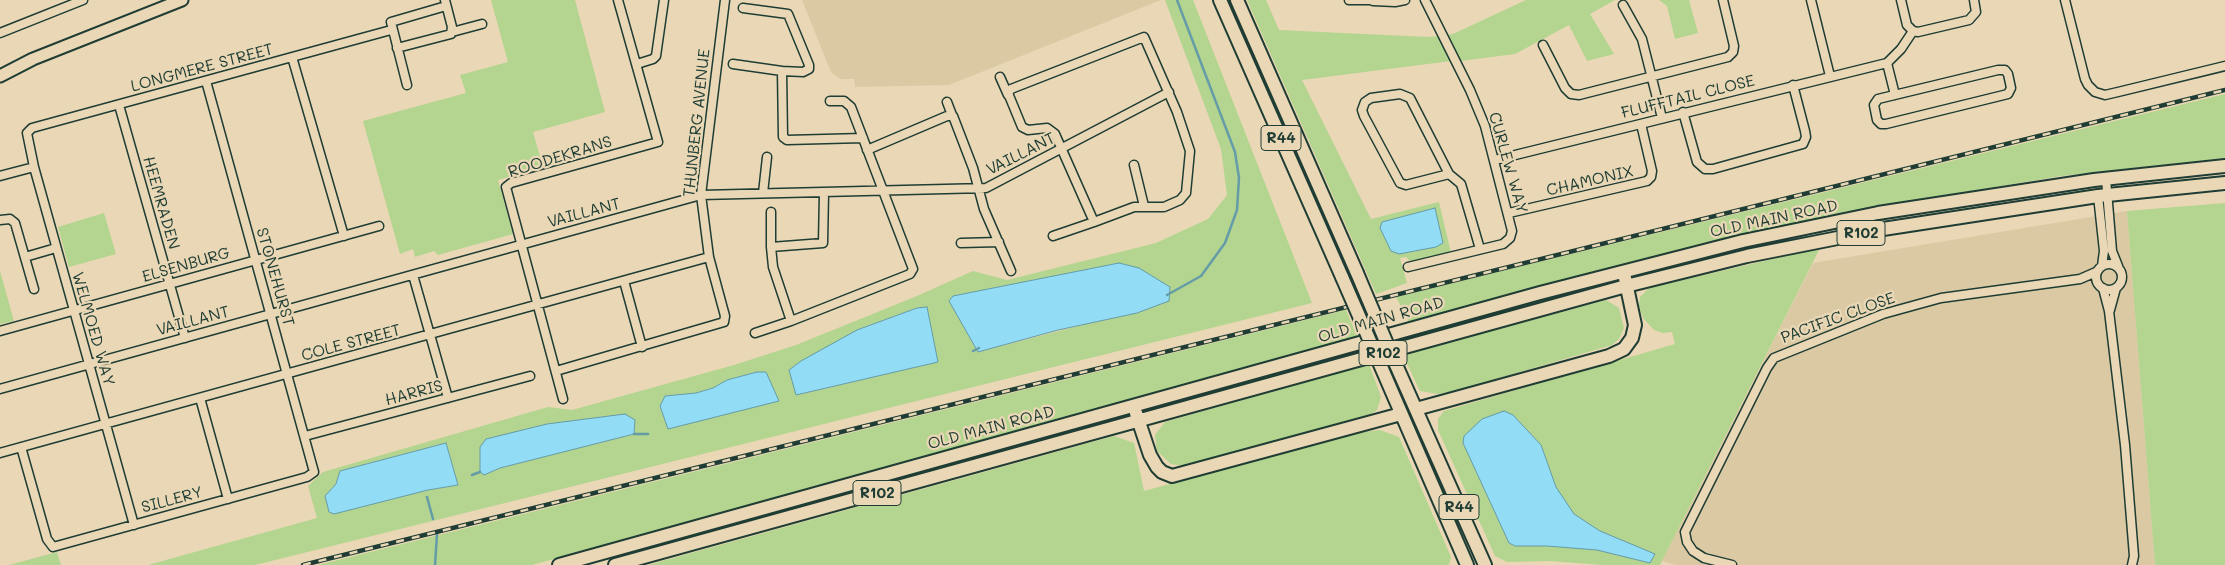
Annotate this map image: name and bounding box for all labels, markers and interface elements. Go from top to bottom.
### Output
street label: LONGMERE STREET [129,40,275,96]
street label: THUNBERG AVENUE [680,48,714,198]
street label: FLUFFTAIL CLOSE [1619,71,1757,123]
street label: CURLEW WAY [1484,110,1532,216]
road number: R44 [1261,126,1301,150]
street label: VAILLANT [983,129,1059,179]
street label: ROODEKRANS [506,132,614,182]
street label: HEEMRADEN [139,154,183,252]
street label: CHAMONIX [1545,162,1635,200]
street label: VAILLANT [545,194,623,232]
street label: OLD MAIN ROAD [1708,196,1840,242]
road number: R102 [1837,220,1885,246]
street label: STONEHURST [252,225,298,329]
street label: ELSENBURG [140,243,232,287]
street label: WELMOED WAY [68,270,118,388]
street label: PACIFIC CLOSE [1778,288,1898,348]
street label: OLD MAIN ROAD [1316,293,1446,347]
street label: VAILLANT [154,302,232,340]
street label: COLE STREET [299,320,403,366]
road number: R102 [1359,340,1407,366]
street label: HARRIS [383,376,445,410]
street label: OLD MAIN ROAD [926,402,1056,454]
road number: R102 [853,480,901,506]
street label: SILLERY [139,483,205,517]
road number: R44 [1439,494,1479,520]

